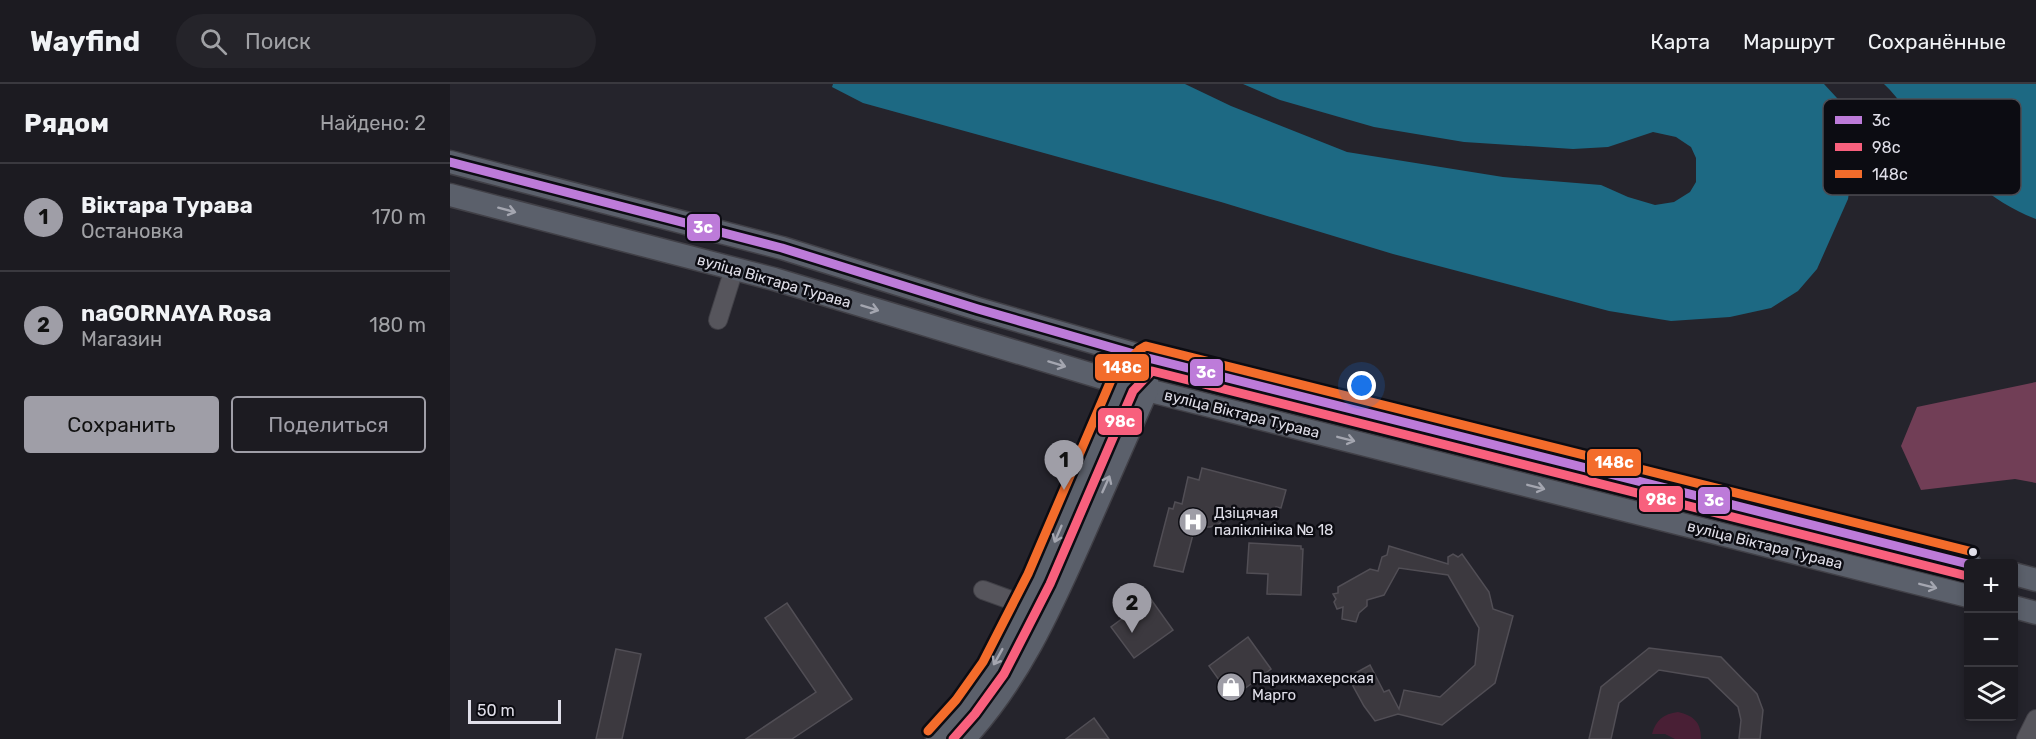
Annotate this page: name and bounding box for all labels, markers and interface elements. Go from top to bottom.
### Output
search box [176,14,596,68]
text: Wayfind [30,25,140,58]
icon: search [197,25,230,58]
text: Поиск [245,28,311,55]
text: Карта [1650,29,1710,54]
text: Маршрут [1743,29,1835,54]
text: Сохранённые [1868,29,2006,54]
legend [1823,99,2021,195]
text: Рядом [24,108,109,139]
text: Найдено: 2 [320,111,426,135]
text: 3с [1872,111,1891,130]
text: 98с [1872,138,1901,157]
text: 148с [1872,165,1908,184]
text: Віктара Турава [81,192,253,219]
one-way arrow [497,204,516,216]
text: 1 [39,205,48,229]
text: 170 m [372,205,426,229]
line badge: 3с [686,213,721,242]
text: 3с [693,218,713,237]
text: Остановка [81,219,184,243]
street label: вуліца Віктара Турава [695,250,853,312]
text: naGORNAYA Rosa [81,300,271,327]
one-way arrow [860,303,879,314]
text: 2 [37,313,50,337]
text: 180 m [369,313,426,337]
text: Магазин [81,327,162,351]
line badge: 148с [1094,353,1150,382]
text: 148с [1102,358,1142,377]
line badge: 3с [1189,358,1224,387]
one-way arrow [1047,359,1066,370]
text: 3с [1196,363,1216,382]
your location [1347,371,1376,400]
street label: вуліца Віктара Турава [1163,386,1321,442]
button: Сохранить [24,396,219,453]
button: Поделиться [231,396,426,453]
line badge: 98с [1097,407,1143,436]
text: 98с [1105,412,1135,431]
one-way arrow [1337,434,1356,446]
pin: 1 [1044,440,1084,490]
line badge: 148с [1586,448,1642,477]
text: 148с [1594,453,1634,472]
one-way arrow [1100,475,1112,493]
one-way arrow [1526,481,1545,493]
line badge: 98с [1638,485,1684,513]
line badge: 3с [1697,486,1731,515]
text: 98с [1646,490,1676,509]
text: 3с [1704,491,1724,510]
place label: Дзіцячая паліклініка № 18 [1214,504,1334,539]
hospital icon: Дзіцячая паліклініка № 18 [1177,506,1209,538]
street label: вуліца Віктара Турава [1686,517,1844,573]
one-way arrow [1052,525,1063,543]
unlabelled marker [1967,546,1979,558]
map controls [1964,559,2018,721]
button: + [1964,559,2018,613]
one-way arrow [1918,580,1937,592]
pin: 2 [1112,584,1152,633]
button: − [1964,613,2018,667]
one-way arrow [992,648,1003,666]
button: layers [1964,667,2018,721]
place label: Парикмахерская Марго [1252,669,1374,704]
shop icon: Парикмахерская Марго [1215,671,1247,703]
scale bar [468,697,561,724]
text: 50 m [477,701,515,720]

